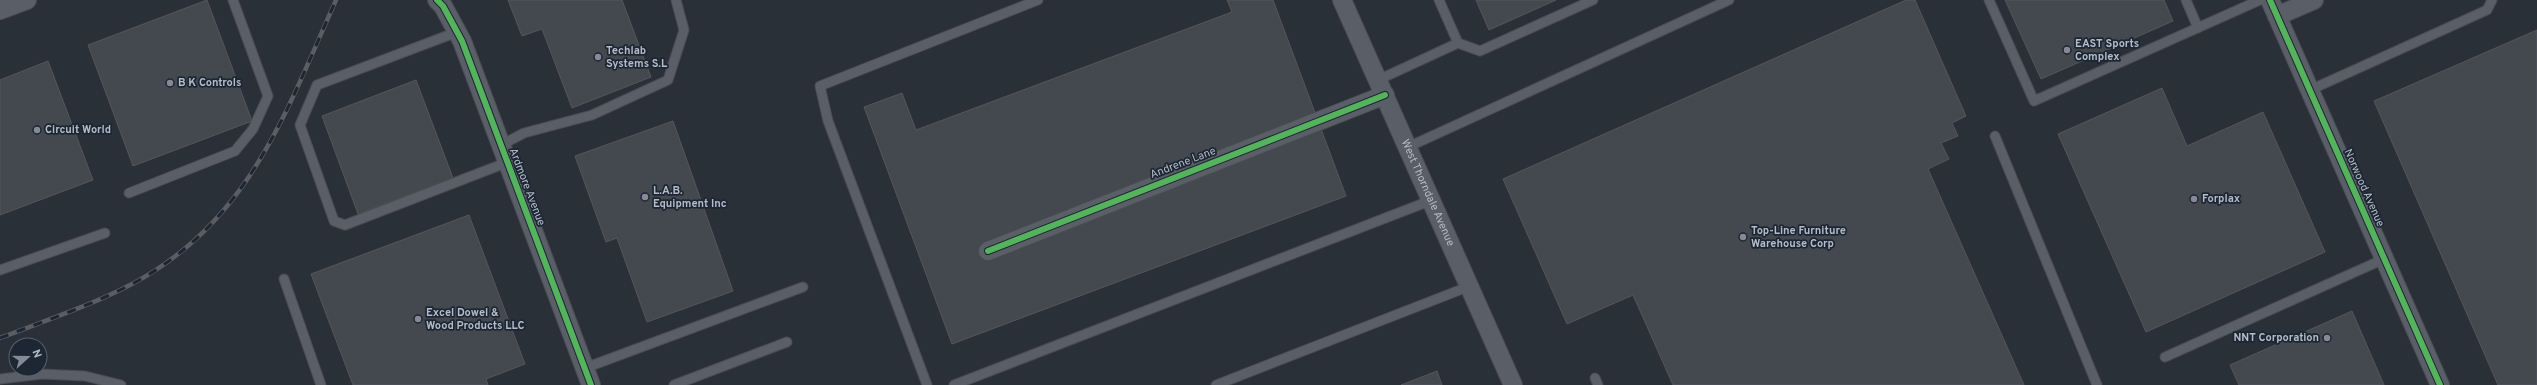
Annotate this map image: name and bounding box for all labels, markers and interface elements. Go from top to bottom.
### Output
place label: EAST Sports Complex [2075,37,2139,64]
place label: Techlab Systems S.L [606,44,668,71]
marker: EAST Sports Complex [2062,45,2072,55]
marker: Techlab Systems S.L [593,52,603,62]
place label: B K Controls [178,76,241,90]
marker: B K Controls [165,78,175,88]
place label: Circuit World [45,123,111,137]
marker: Circuit World [32,125,42,135]
street label: West Thorndale Avenue [1398,137,1458,249]
street label: Andrene Lane [1148,144,1218,182]
street label: Ardmore Avenue [506,146,548,228]
street label: Norwood Avenue [2341,147,2387,229]
place label: L.A.B. Equipment Inc [653,184,727,211]
marker: L.A.B. Equipment Inc [640,192,650,202]
place label: Forplax [2202,192,2241,206]
marker: Forplax [2189,194,2199,204]
place label: Top-Line Furniture Warehouse Corp [1751,224,1846,251]
marker: Top-Line Furniture Warehouse Corp [1738,232,1748,242]
place label: Excel Dowel & Wood Products LLC [426,306,525,333]
marker: Excel Dowel & Wood Products LLC [413,314,423,324]
place label: NNT Corporation [2233,331,2319,345]
marker: NNT Corporation [2322,333,2332,343]
north arrow [8,337,48,377]
text: N [28,348,44,360]

